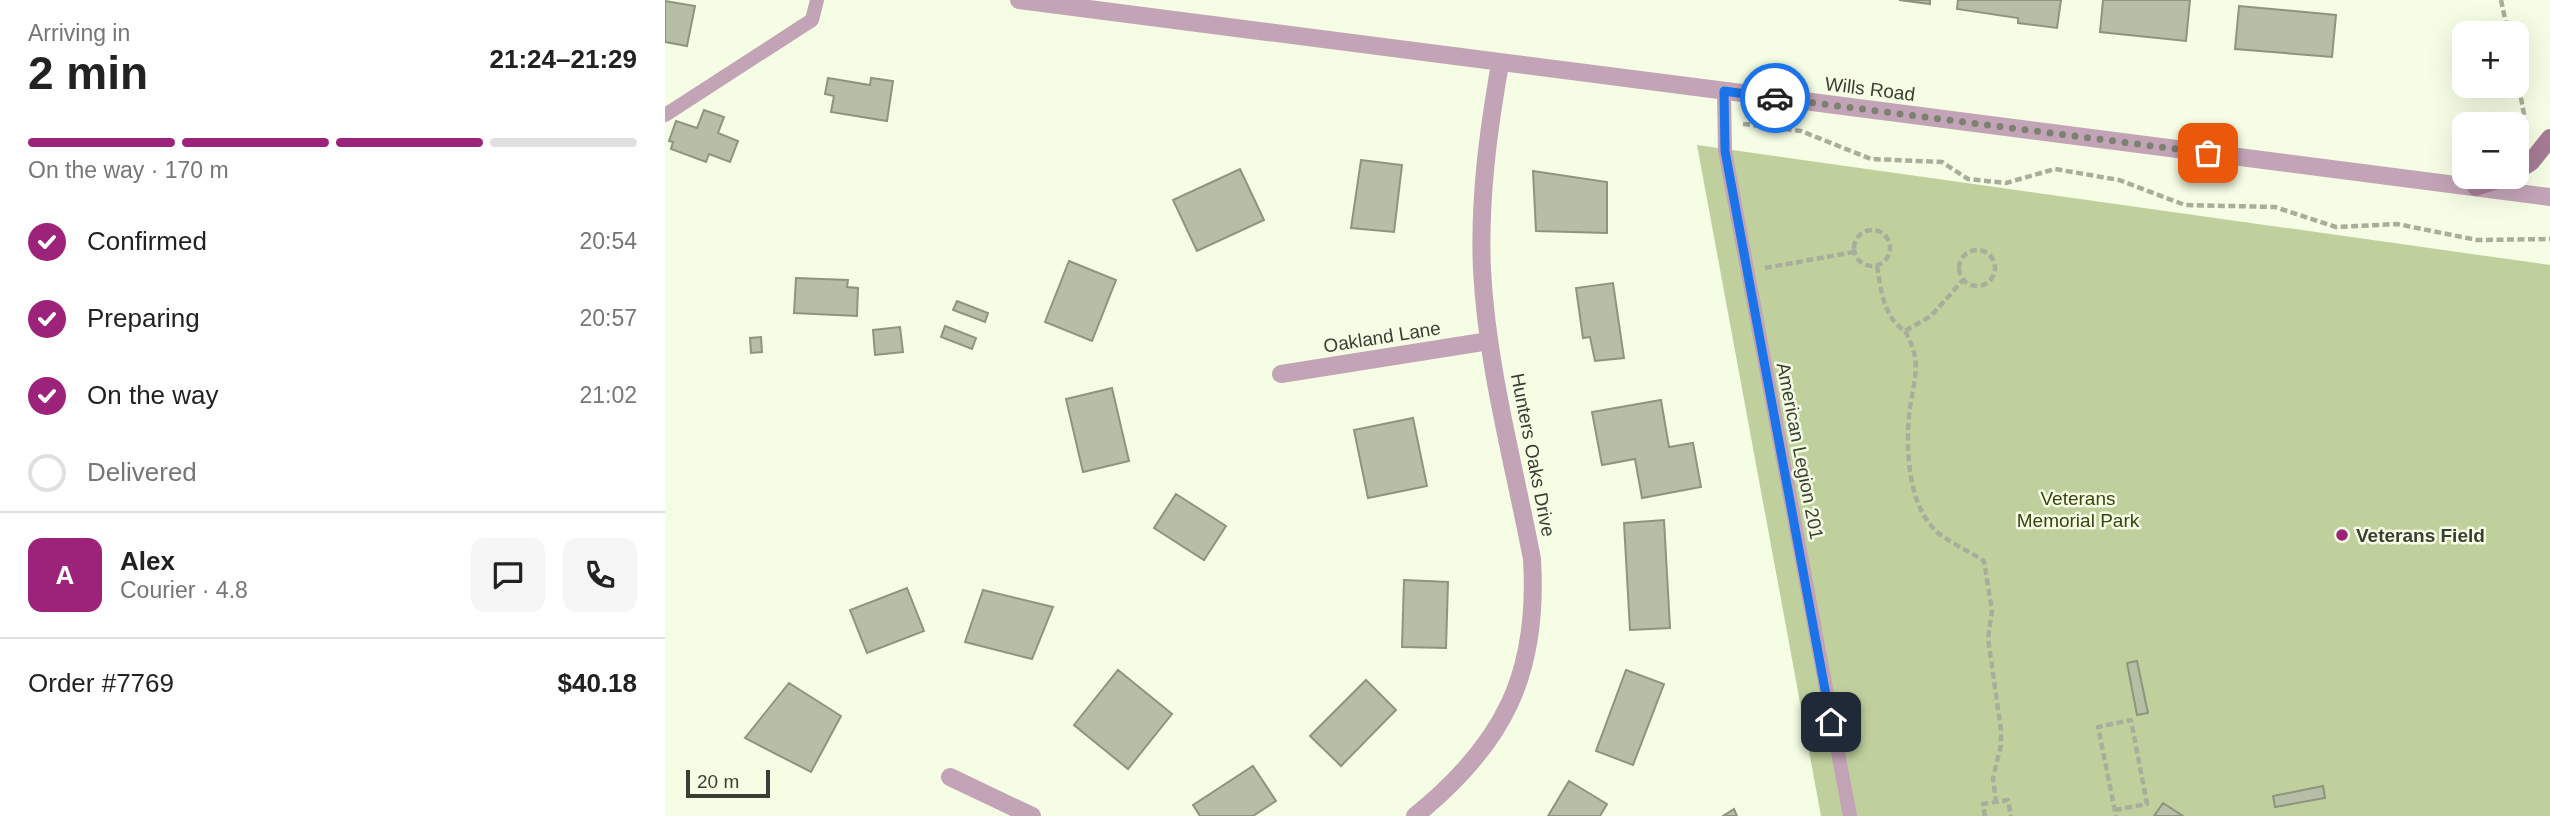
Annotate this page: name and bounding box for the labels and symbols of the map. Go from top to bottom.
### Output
courier [1740,63,1810,133]
street label: Wills Road [1824,73,1916,105]
pin [2178,123,2238,183]
street label: Oakland Lane [1322,317,1442,357]
street label: American Legion 201 [1773,361,1827,541]
street label: Hunters Oaks Drive [1507,372,1559,538]
park label: Veterans Memorial Park [2017,488,2140,531]
place label: Veterans Field [2356,525,2485,546]
marker: Veterans Field [2334,527,2350,543]
pin [1801,692,1861,752]
scale bar [686,767,770,799]

